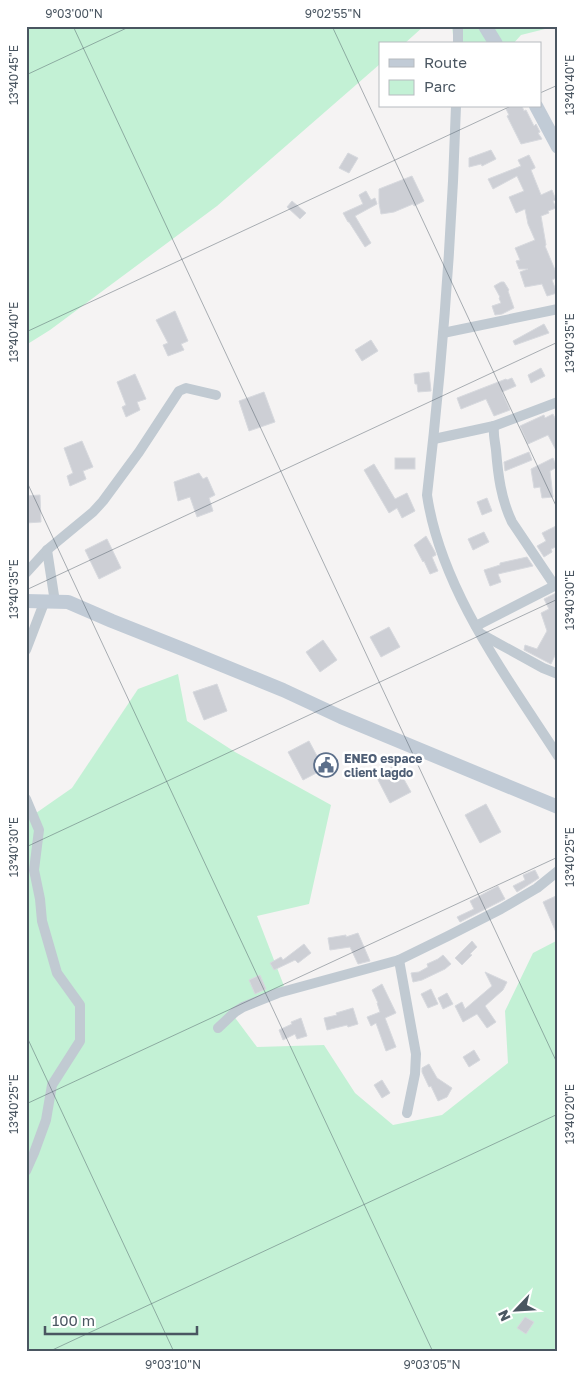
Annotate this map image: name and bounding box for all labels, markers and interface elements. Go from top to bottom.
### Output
text: 9°03'00"N [45,6,103,21]
text: 9°02'55"N [305,6,361,21]
legend [379,42,542,108]
text: 13°40'45"E [6,45,21,105]
text: Route [424,53,467,71]
text: 13°40'40"E [562,55,577,115]
text: Parc [424,77,456,95]
text: 13°40'40"E [6,302,21,362]
text: 13°40'35"E [562,313,577,373]
text: 13°40'35"E [6,559,21,619]
text: 13°40'30"E [562,570,577,630]
place label: ENEO espace client lagdo [344,751,422,780]
public building icon: ENEO espace client lagdo [313,752,339,778]
text: 13°40'30"E [6,817,21,877]
text: 13°40'25"E [562,827,577,887]
text: 13°40'25"E [6,1074,21,1134]
text: 13°40'20"E [562,1084,577,1144]
north arrow [492,1286,542,1336]
scale bar [45,1303,198,1335]
text: N [494,1307,514,1324]
text: 100 m [52,1311,95,1329]
text: 9°03'10"N [145,1357,201,1372]
text: 9°03'05"N [403,1357,461,1372]

